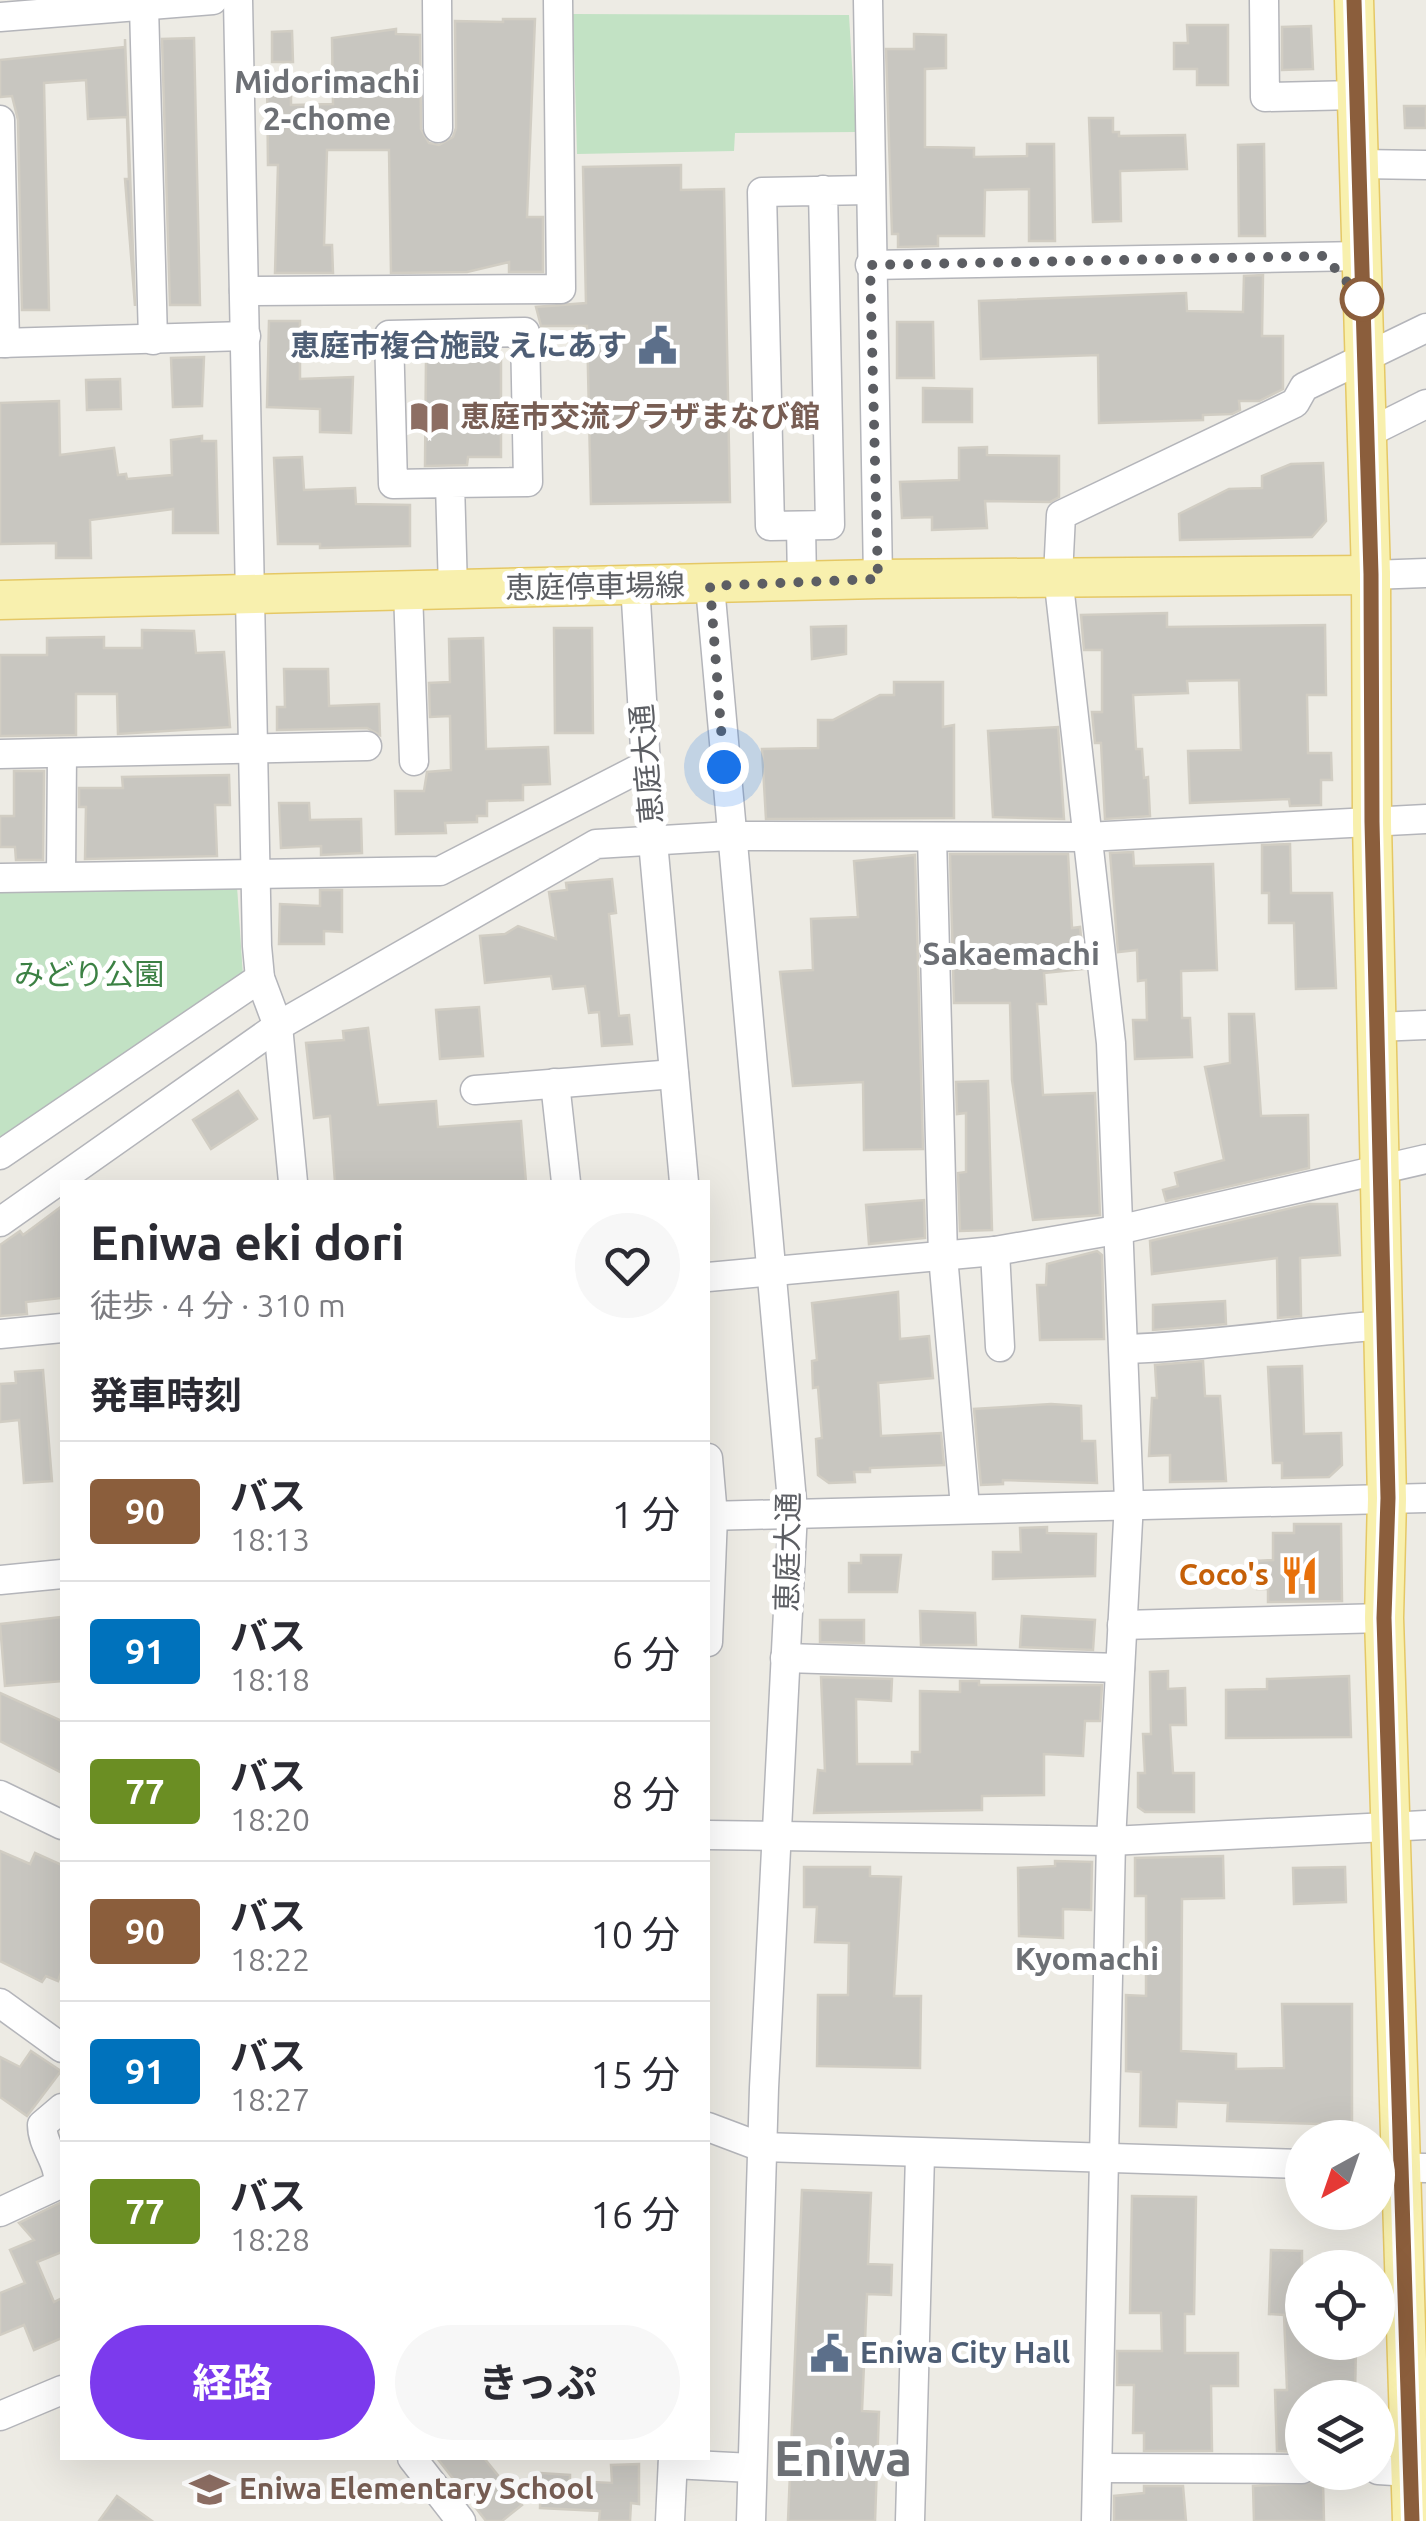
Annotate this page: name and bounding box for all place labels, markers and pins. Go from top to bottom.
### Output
unlabelled marker [1341,278,1383,320]
public building icon: 恵庭市複合施設 えにあす [636,325,678,367]
place label: 恵庭市複合施設 えにあす [290,328,627,362]
library icon: 恵庭市交流プラザまなび館 [409,396,451,438]
place label: 恵庭市交流プラザまなび館 [460,399,820,433]
restaurant icon: Coco's [1278,1554,1320,1596]
place label: Coco's [1179,1557,1269,1591]
public building icon: Eniwa City Hall [809,2332,851,2374]
place label: Eniwa City Hall [860,2335,1070,2369]
school or university icon: Eniwa Elementary School [188,2468,230,2510]
place label: Eniwa Elementary School [239,2471,594,2505]

